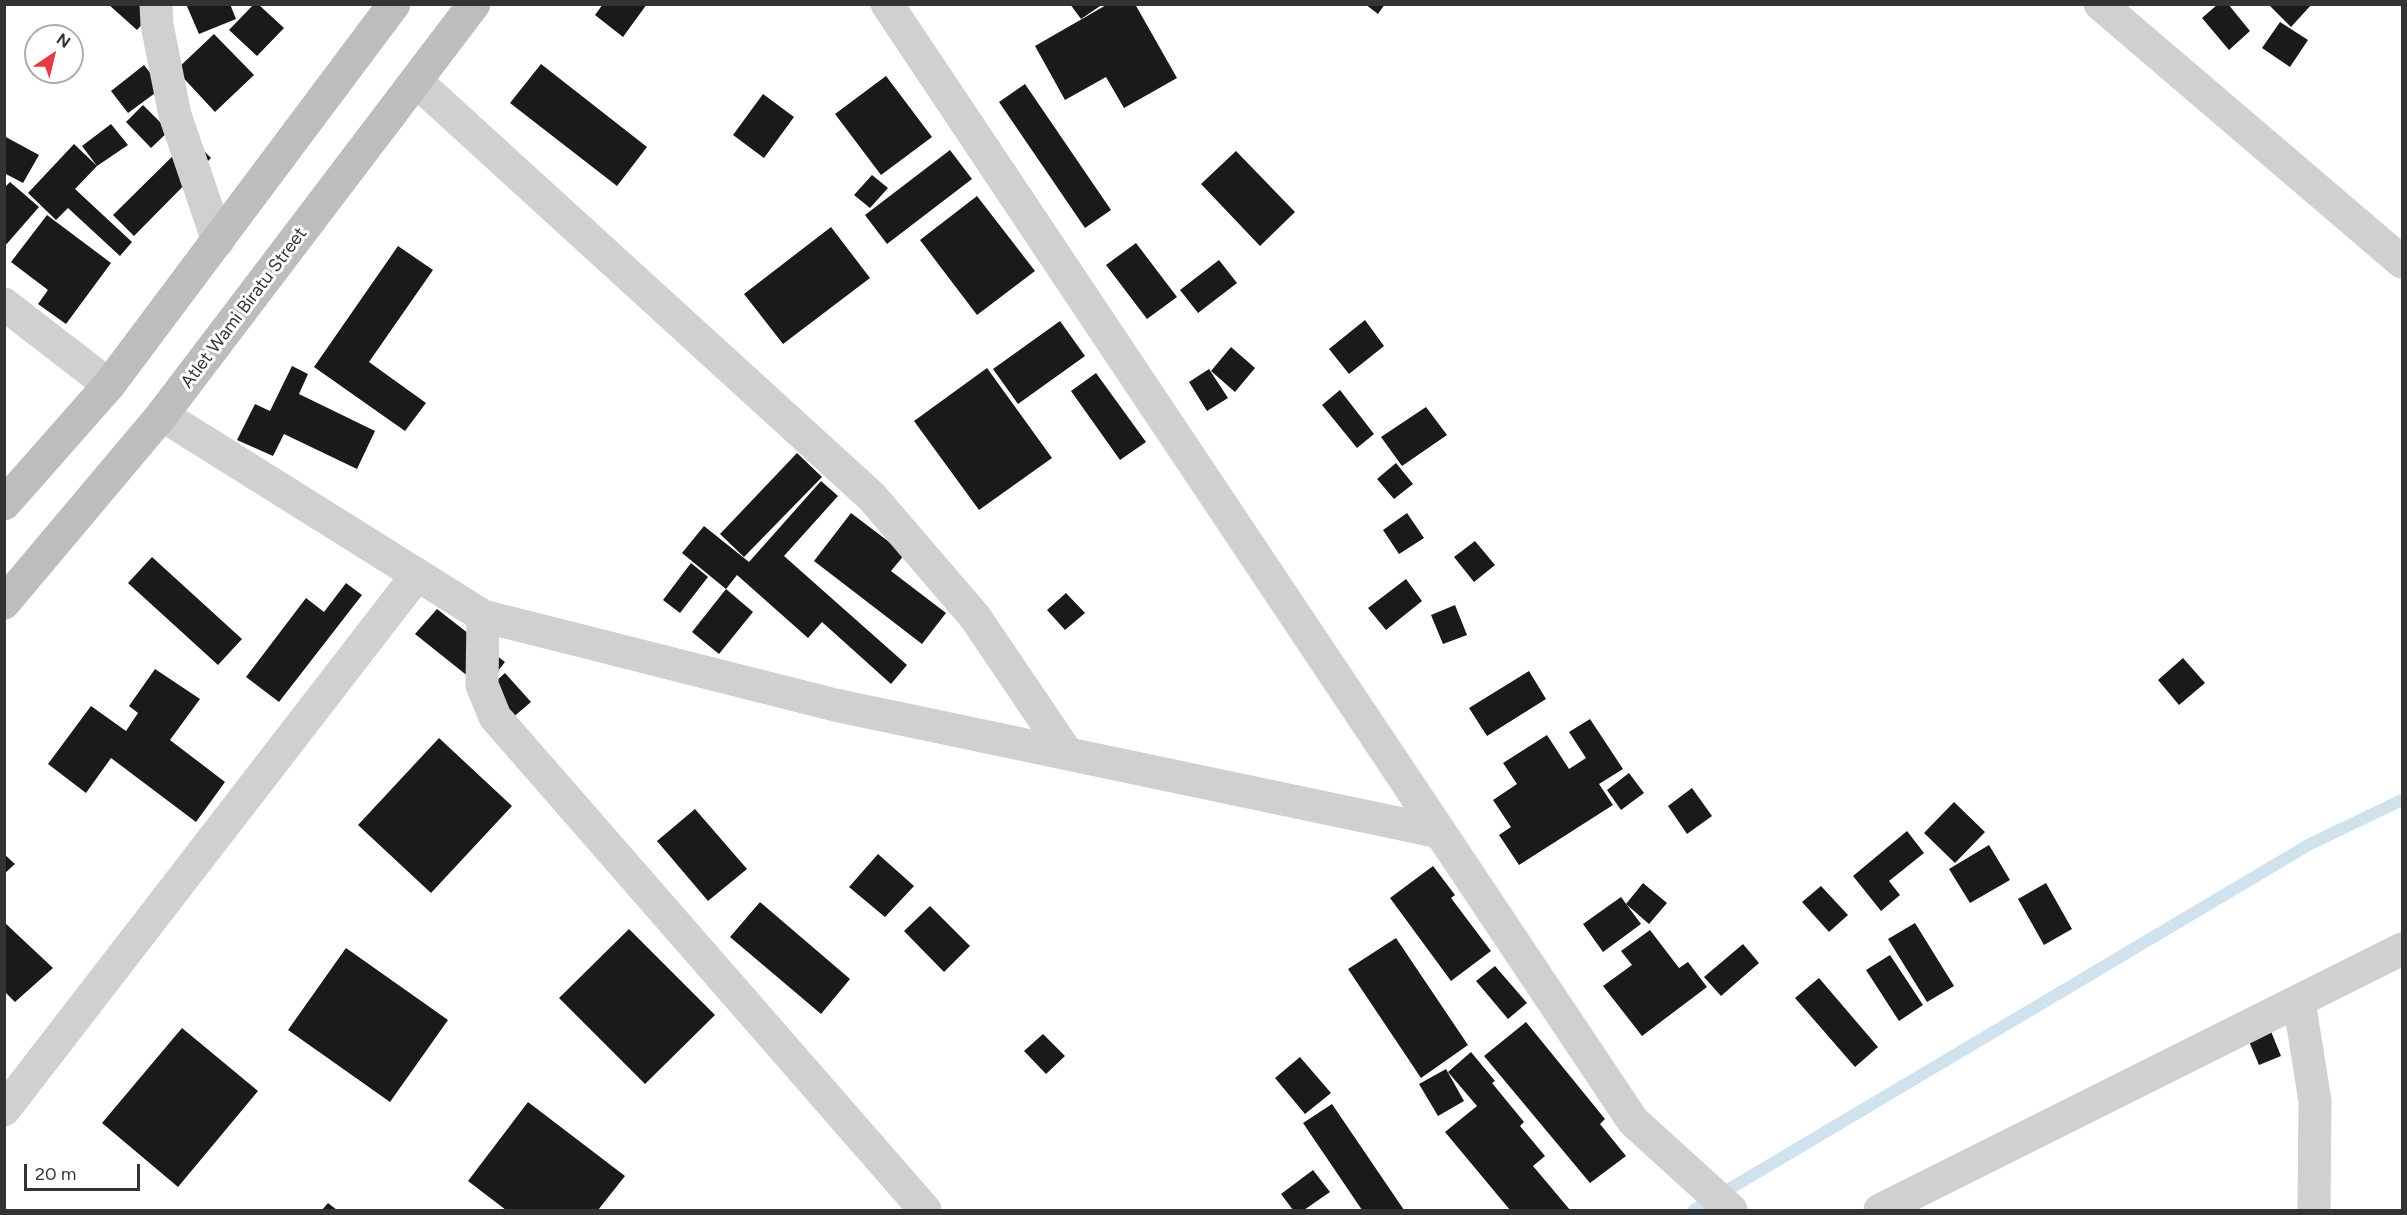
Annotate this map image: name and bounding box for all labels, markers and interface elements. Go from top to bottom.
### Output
north arrow [24,24,84,84]
text: N [53,29,74,52]
street label: Atlet Wami Biratu Street [176,223,312,393]
scale bar [27,1152,142,1190]
text: 20 m [35,1163,76,1185]

